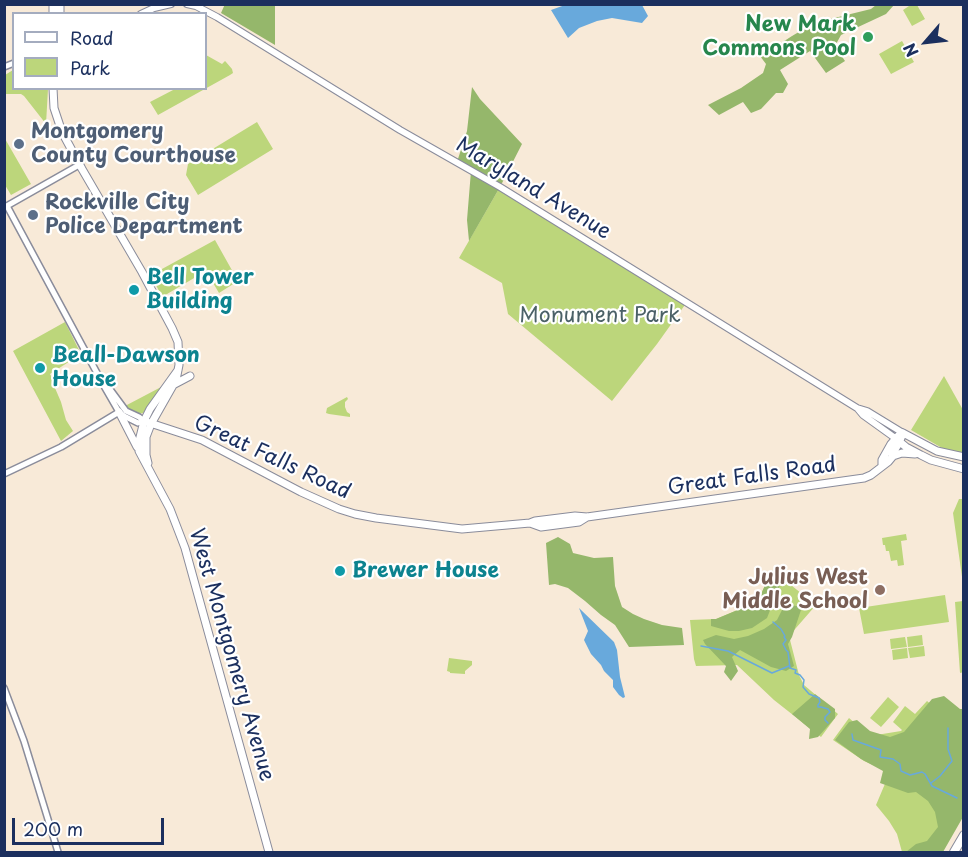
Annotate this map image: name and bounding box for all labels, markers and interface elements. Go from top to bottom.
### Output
legend [12,12,207,90]
place label: New Mark Commons Pool [702,12,856,62]
north arrow [896,12,956,72]
text: Road [70,24,114,51]
marker: New Mark Commons Pool [861,30,875,44]
text: N [897,39,924,62]
text: Park [70,54,110,81]
place label: Montgomery County Courthouse [31,119,236,169]
street label: Maryland Avenue [451,133,615,245]
marker: Montgomery County Courthouse [12,137,26,151]
place label: Rockville City Police Department [45,190,243,240]
marker: Rockville City Police Department [26,208,40,222]
place label: Bell Tower Building [146,265,254,315]
marker: Bell Tower Building [127,283,141,297]
park label: Monument Park [519,303,681,329]
place label: Beall-Dawson House [52,343,200,393]
marker: Beall-Dawson House [33,361,47,375]
street label: Great Falls Road [190,411,354,505]
street label: Great Falls Road [666,453,838,501]
street label: West Montgomery Avenue [183,526,279,784]
place label: Brewer House [352,558,499,584]
marker: Brewer House [333,564,347,578]
place label: Julius West Middle School [722,565,868,615]
marker: Julius West Middle School [873,583,887,597]
scale bar [15,806,166,844]
text: 200 m [23,815,83,842]

